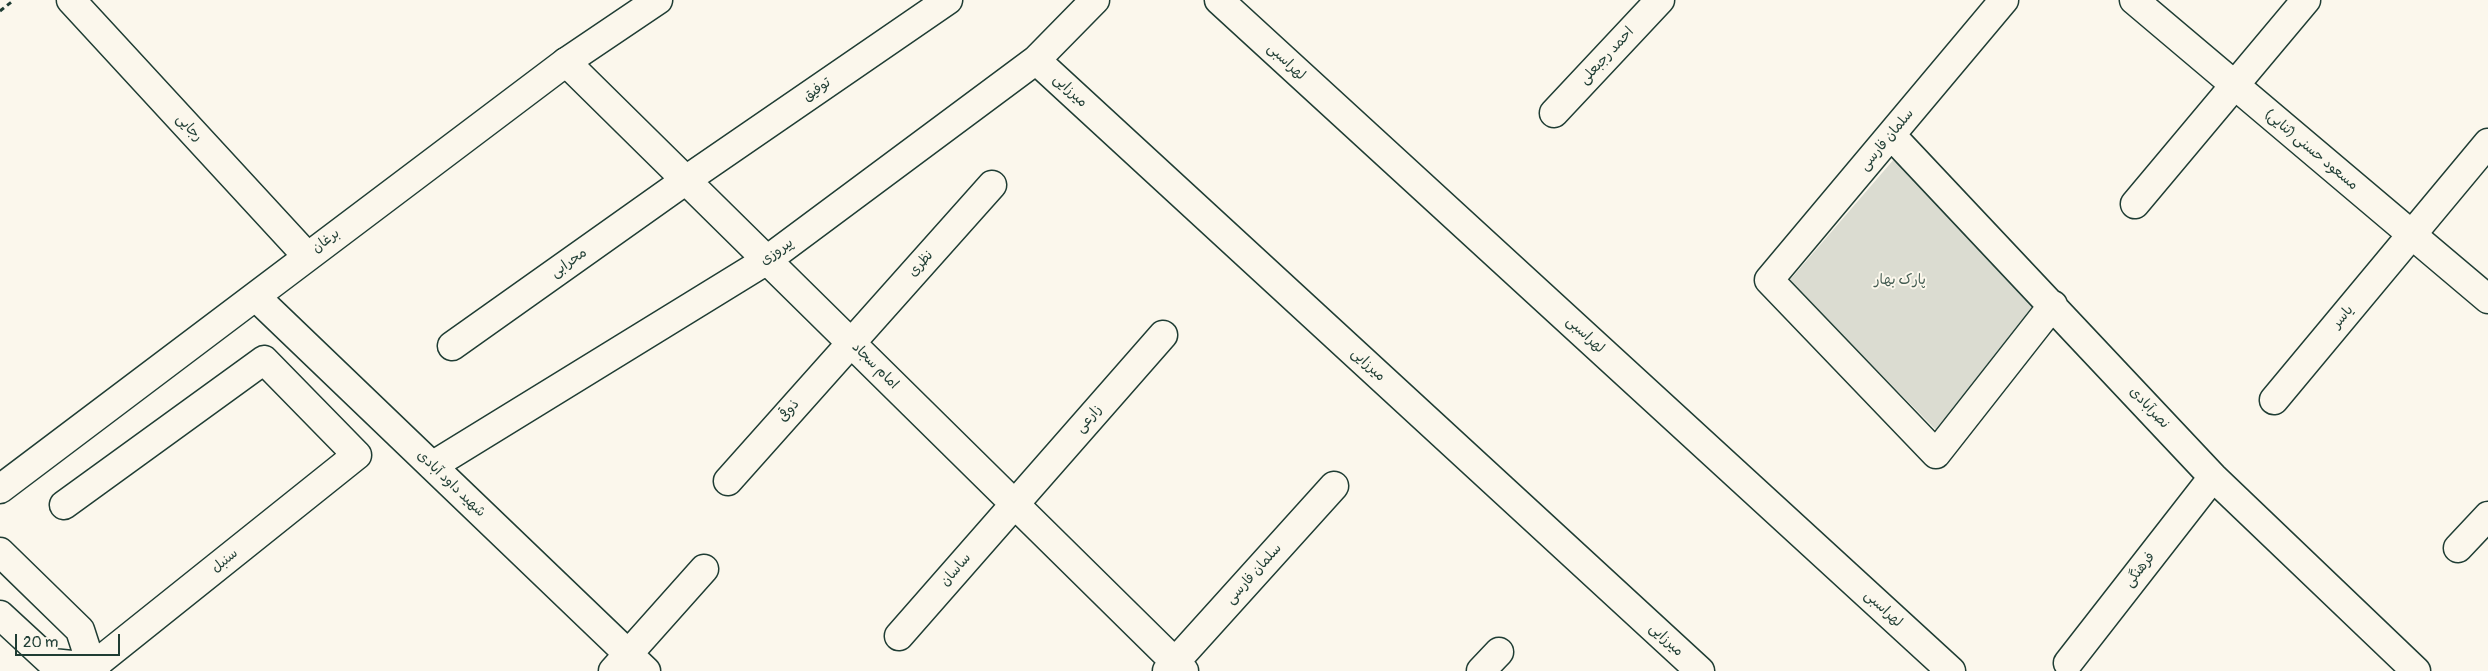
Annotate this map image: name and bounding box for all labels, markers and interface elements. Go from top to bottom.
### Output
street label: احمد رجبعلی [1576,24,1638,88]
street label: لهراسبی [1263,40,1309,84]
street label: میرزایی [1049,71,1091,111]
street label: توفیق [800,74,834,106]
street label: سلمان فارسی [1856,106,1918,174]
street label: مسعود حسنی (ثنایی) [2261,106,2361,194]
street label: رجایی [172,111,206,145]
street label: برغان [309,225,343,257]
street label: پیروزی [757,235,797,269]
street label: محرابی [548,244,590,282]
street label: نظری [905,247,937,281]
park label: پارک‌ بهار [1874,272,1926,288]
street label: یاسر [2329,302,2357,332]
street label: لهراسبی [1562,313,1608,357]
street label: امام سجاد [848,339,902,393]
street label: میرزایی [1347,345,1389,385]
street label: نصرآبادی [2125,384,2173,432]
street label: ذوقی [775,396,803,426]
street label: زارعی [1072,402,1106,436]
street label: شهید داود آبادی [413,447,489,521]
street label: سلمان فارسی [1223,540,1285,608]
street label: سنبل [208,545,242,577]
street label: فرهنگی [2121,549,2159,591]
street label: ساسان [937,550,975,590]
street label: لهراسبی [1860,587,1906,631]
street label: میرزایی [1645,620,1687,660]
scale bar [18,624,122,656]
text: 20 m [23,633,58,652]

